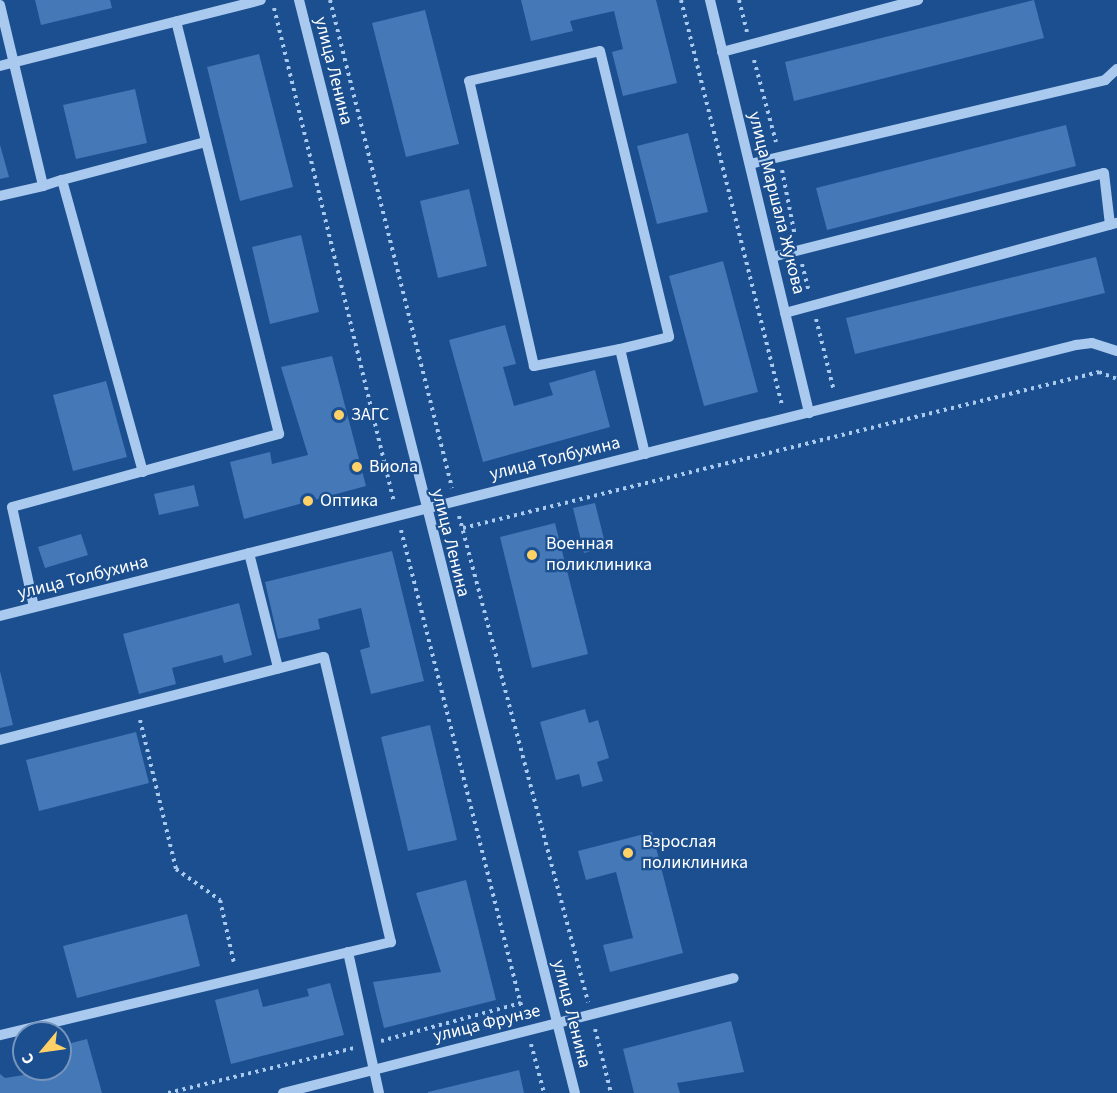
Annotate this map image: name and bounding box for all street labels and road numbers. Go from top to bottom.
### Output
street label: улица Ленина [309,15,357,127]
street label: улица Маршала Жукова [743,110,809,296]
street label: улица Толбухина [487,432,623,486]
street label: улица Ленина [426,487,474,599]
street label: улица Толбухина [15,551,151,605]
street label: улица Ленина [547,958,595,1070]
street label: улица Фрунзе [431,1000,543,1048]

